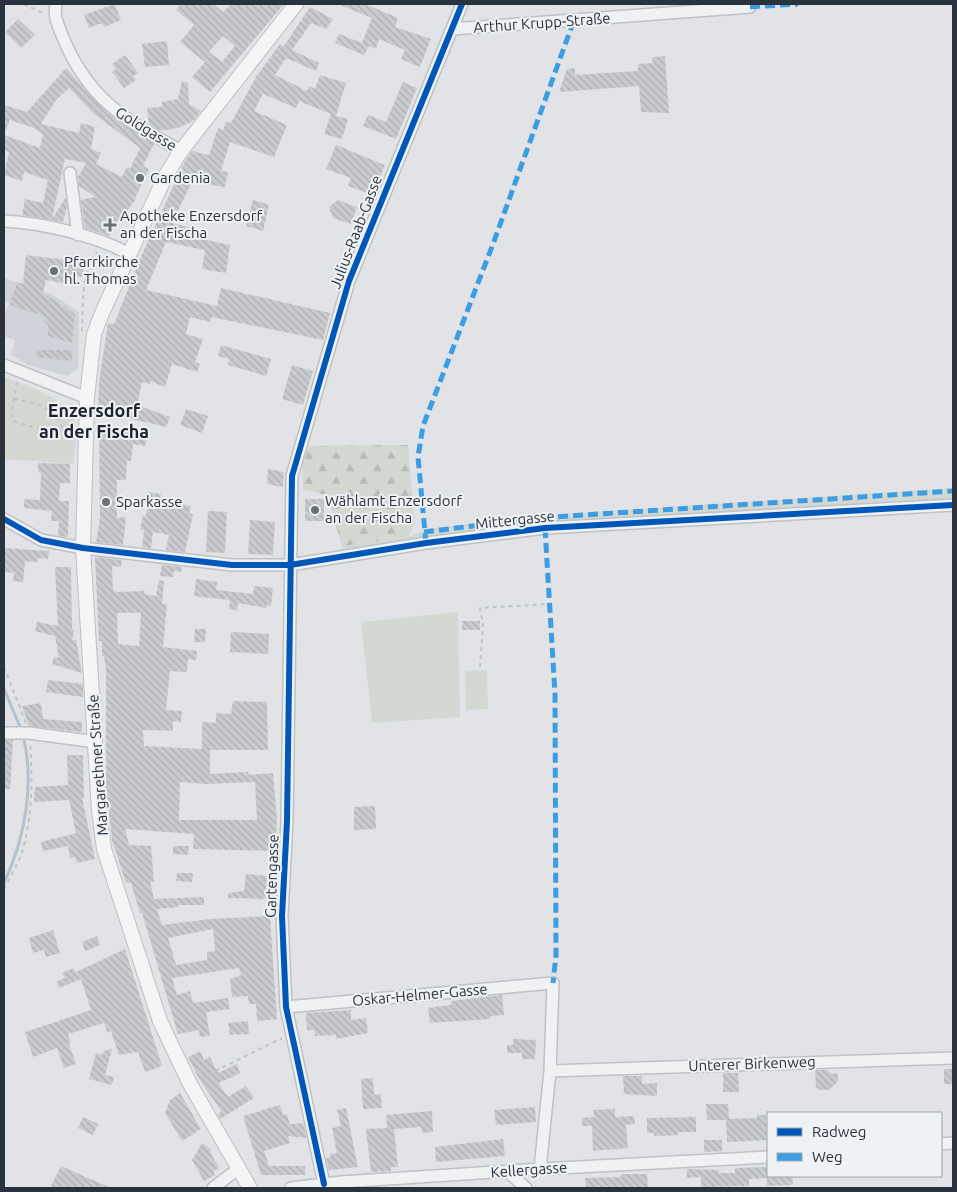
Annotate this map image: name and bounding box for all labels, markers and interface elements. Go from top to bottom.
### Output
street label: Arthur Krupp-Straße [473,9,611,36]
street label: Goldgasse [112,103,180,154]
place label: Gardenia [150,169,210,186]
marker: Gardenia [134,172,146,184]
street label: Julius-Raab-Gasse [326,173,385,291]
place label: Apotheke Enzersdorf an der Fischa [120,207,263,241]
marker: Apotheke Enzersdorf an der Fischa [104,219,116,231]
place label: Pfarrkirche hl. Thomas [64,253,138,287]
marker: Pfarrkirche hl. Thomas [48,265,60,277]
district label: Enzersdorf an der Fischa [39,400,149,441]
place label: Wählamt Enzersdorf an der Fischa [325,492,462,526]
place label: Sparkasse [116,493,183,510]
marker: Sparkasse [100,496,112,508]
marker: Wählamt Enzersdorf an der Fischa [309,504,321,516]
street label: Mittergasse [474,507,556,532]
street label: Margarethner Straße [84,694,111,836]
street label: Gartengasse [262,834,281,918]
street label: Oskar-Helmer-Gasse [352,980,488,1009]
street label: Unterer Birkenweg [688,1053,816,1074]
legend [767,1112,942,1177]
text: Radweg [812,1123,866,1140]
text: Weg [812,1148,843,1165]
street label: Kellergasse [490,1158,568,1181]

